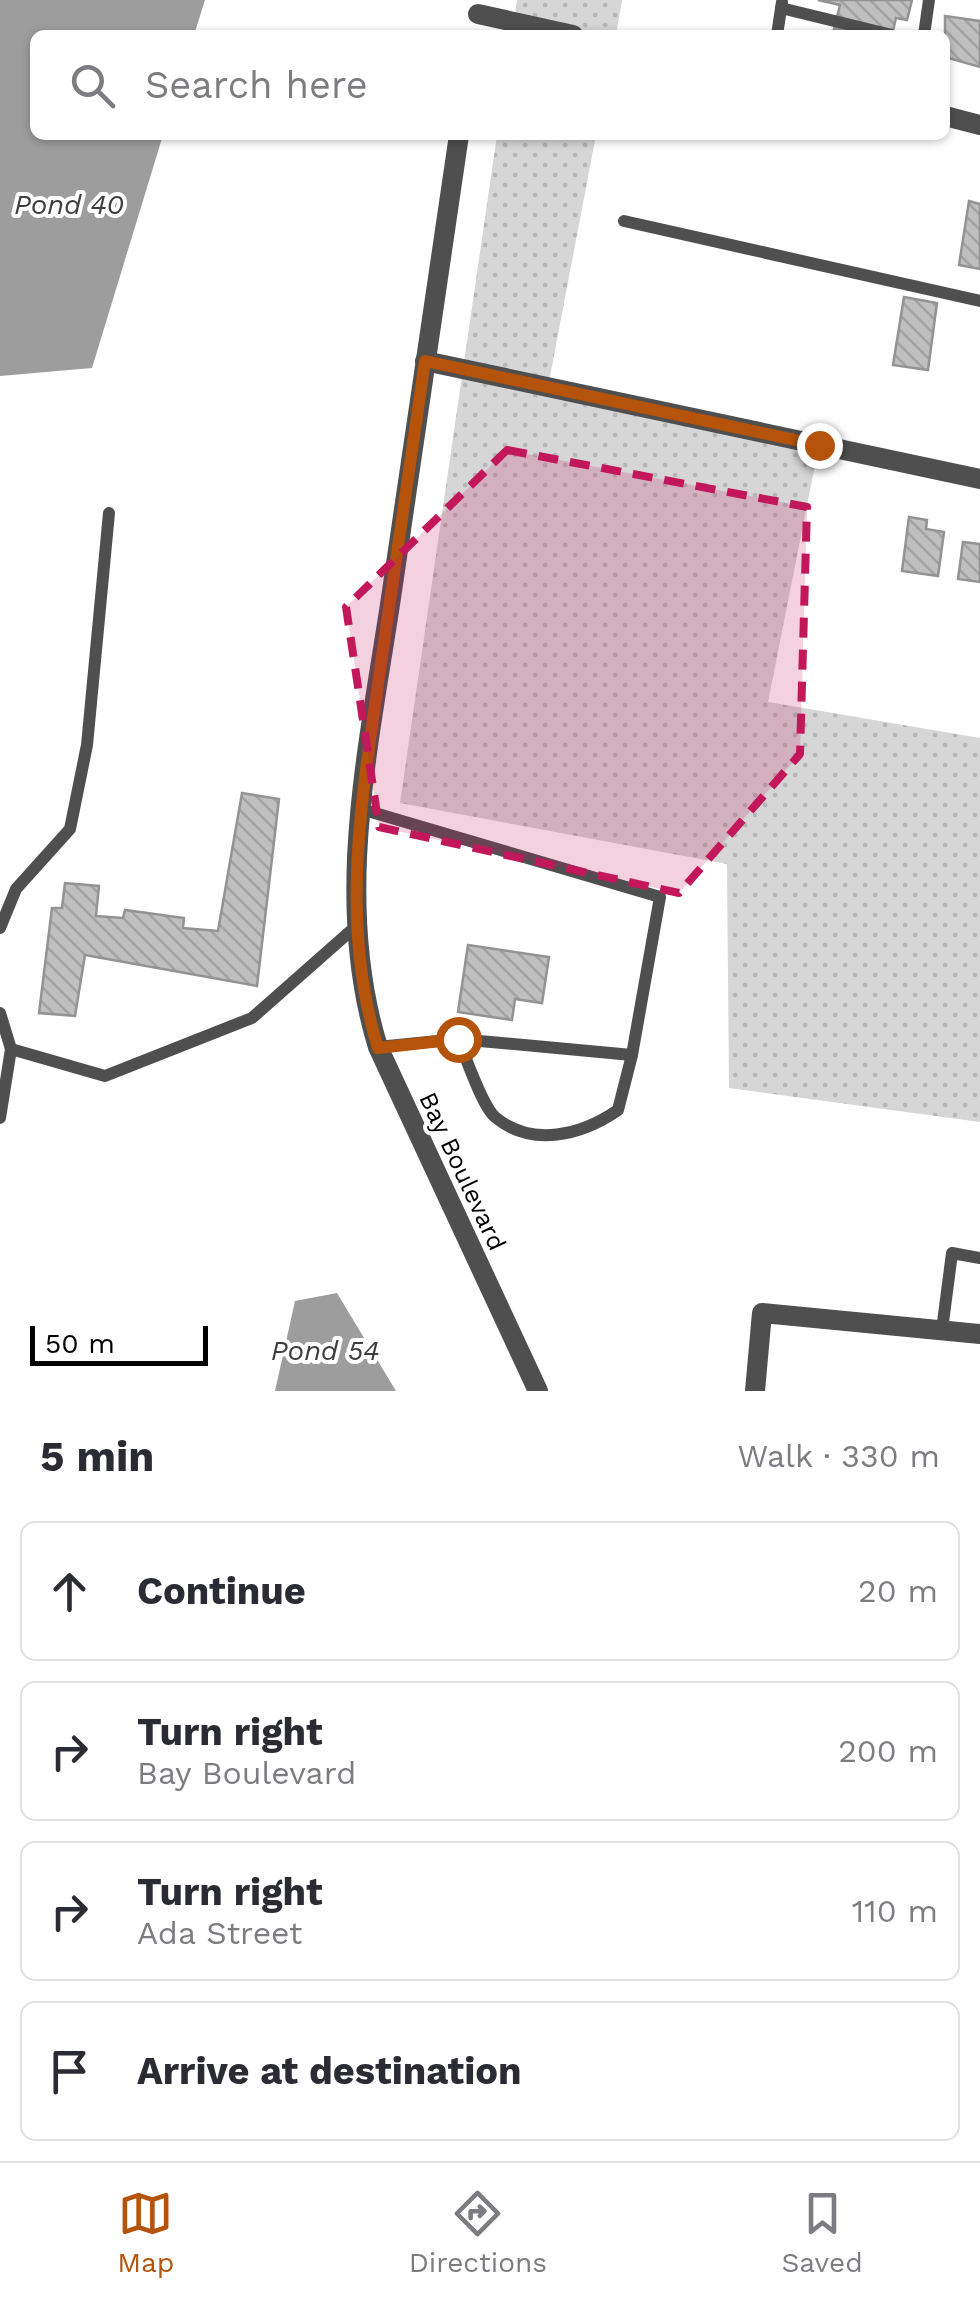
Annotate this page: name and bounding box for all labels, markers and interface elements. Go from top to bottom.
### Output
search box [30,30,950,140]
icon: search [65,58,120,113]
text: Search here [145,63,368,107]
water label: Pond 40 [14,188,124,221]
route end [797,423,843,469]
route start [436,1017,482,1063]
street label: Bay Boulevard [413,1087,512,1255]
scale bar [30,1321,208,1366]
text: 50 m [45,1327,115,1360]
water label: Pond 54 [271,1334,379,1367]
text: 5 min [40,1432,154,1481]
text: Walk · 330 m [738,1437,940,1475]
icon: ahead [42,1564,97,1619]
text: Continue [137,1569,306,1613]
text: 20 m [858,1572,938,1610]
text: Turn right [137,1710,323,1754]
icon: right [42,1724,97,1779]
text: 200 m [838,1732,938,1770]
text: Bay Boulevard [137,1754,356,1792]
text: Turn right [137,1870,323,1914]
icon: right [42,1884,97,1939]
text: 110 m [852,1892,938,1930]
text: Ada Street [137,1914,303,1952]
icon: arrive [42,2044,97,2099]
text: Arrive at destination [137,2049,522,2093]
tab: Map [117,2186,174,2279]
tab: Directions [409,2186,547,2279]
tab: Saved [781,2186,863,2279]

